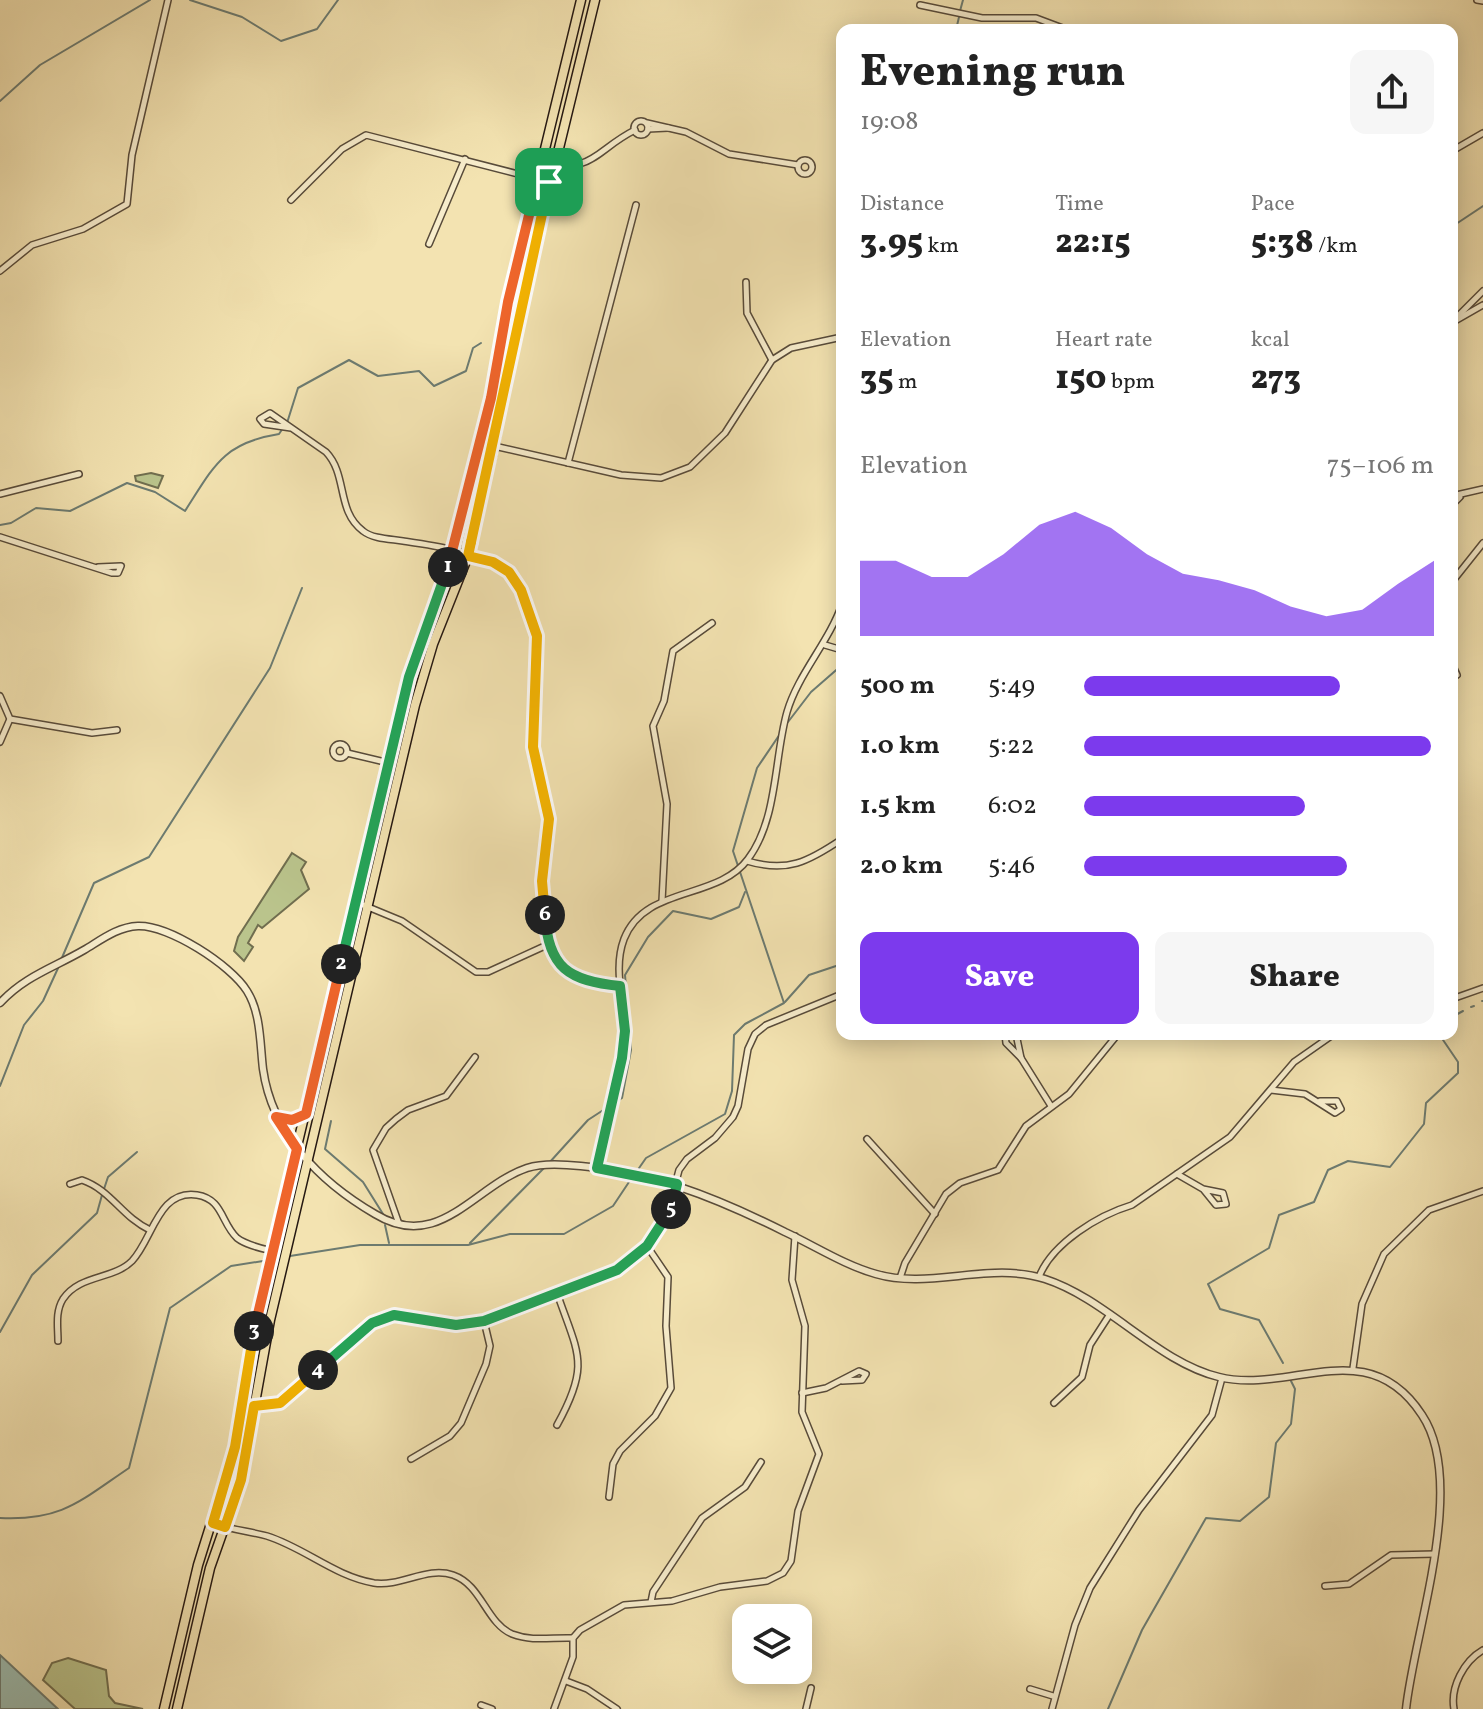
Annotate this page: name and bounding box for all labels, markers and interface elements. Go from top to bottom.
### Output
text: Evening run [860,43,1126,104]
button: share [1350,50,1434,134]
text: 19:08 [860,104,919,140]
pin [515,148,583,216]
icon: arrive [527,160,571,204]
text: Distance [860,189,944,220]
text: Time [1055,189,1104,220]
text: Pace [1251,189,1295,220]
text: 3.95 [860,220,923,267]
text: 22:15 [1055,220,1131,267]
text: 5:38 [1251,220,1314,267]
text: km [923,231,959,262]
text: /km [1314,231,1358,262]
text: Elevation [860,325,951,356]
text: Heart rate [1055,325,1152,356]
text: kcal [1251,325,1290,356]
text: 35 [860,356,894,403]
text: 150 [1055,356,1107,403]
text: 273 [1251,356,1301,403]
text: m [894,367,918,398]
text: bpm [1107,367,1155,398]
text: Elevation [860,448,968,484]
text: 75–106 m [1327,448,1434,484]
pin: 1 [428,547,468,587]
text: 1 [444,551,452,582]
text: 500 m [860,668,935,704]
text: 5:49 [988,668,1035,704]
text: 1.0 km [860,728,940,764]
text: 5:22 [988,728,1035,764]
text: 1.5 km [860,788,936,824]
text: 6:02 [988,788,1037,824]
text: 2.0 km [860,848,943,884]
text: 5:46 [988,848,1035,884]
pin: 6 [525,895,565,935]
text: 6 [539,899,551,930]
button: Save [860,932,1139,1024]
button: Share [1155,932,1434,1024]
pin: 2 [321,944,361,984]
text: 2 [335,948,347,979]
pin: 5 [651,1189,691,1229]
text: 5 [666,1193,676,1224]
pin: 3 [234,1311,274,1351]
text: 3 [248,1315,260,1346]
pin: 4 [298,1350,338,1390]
text: 4 [311,1354,325,1385]
map controls [732,1604,812,1684]
button: layers [732,1604,812,1684]

